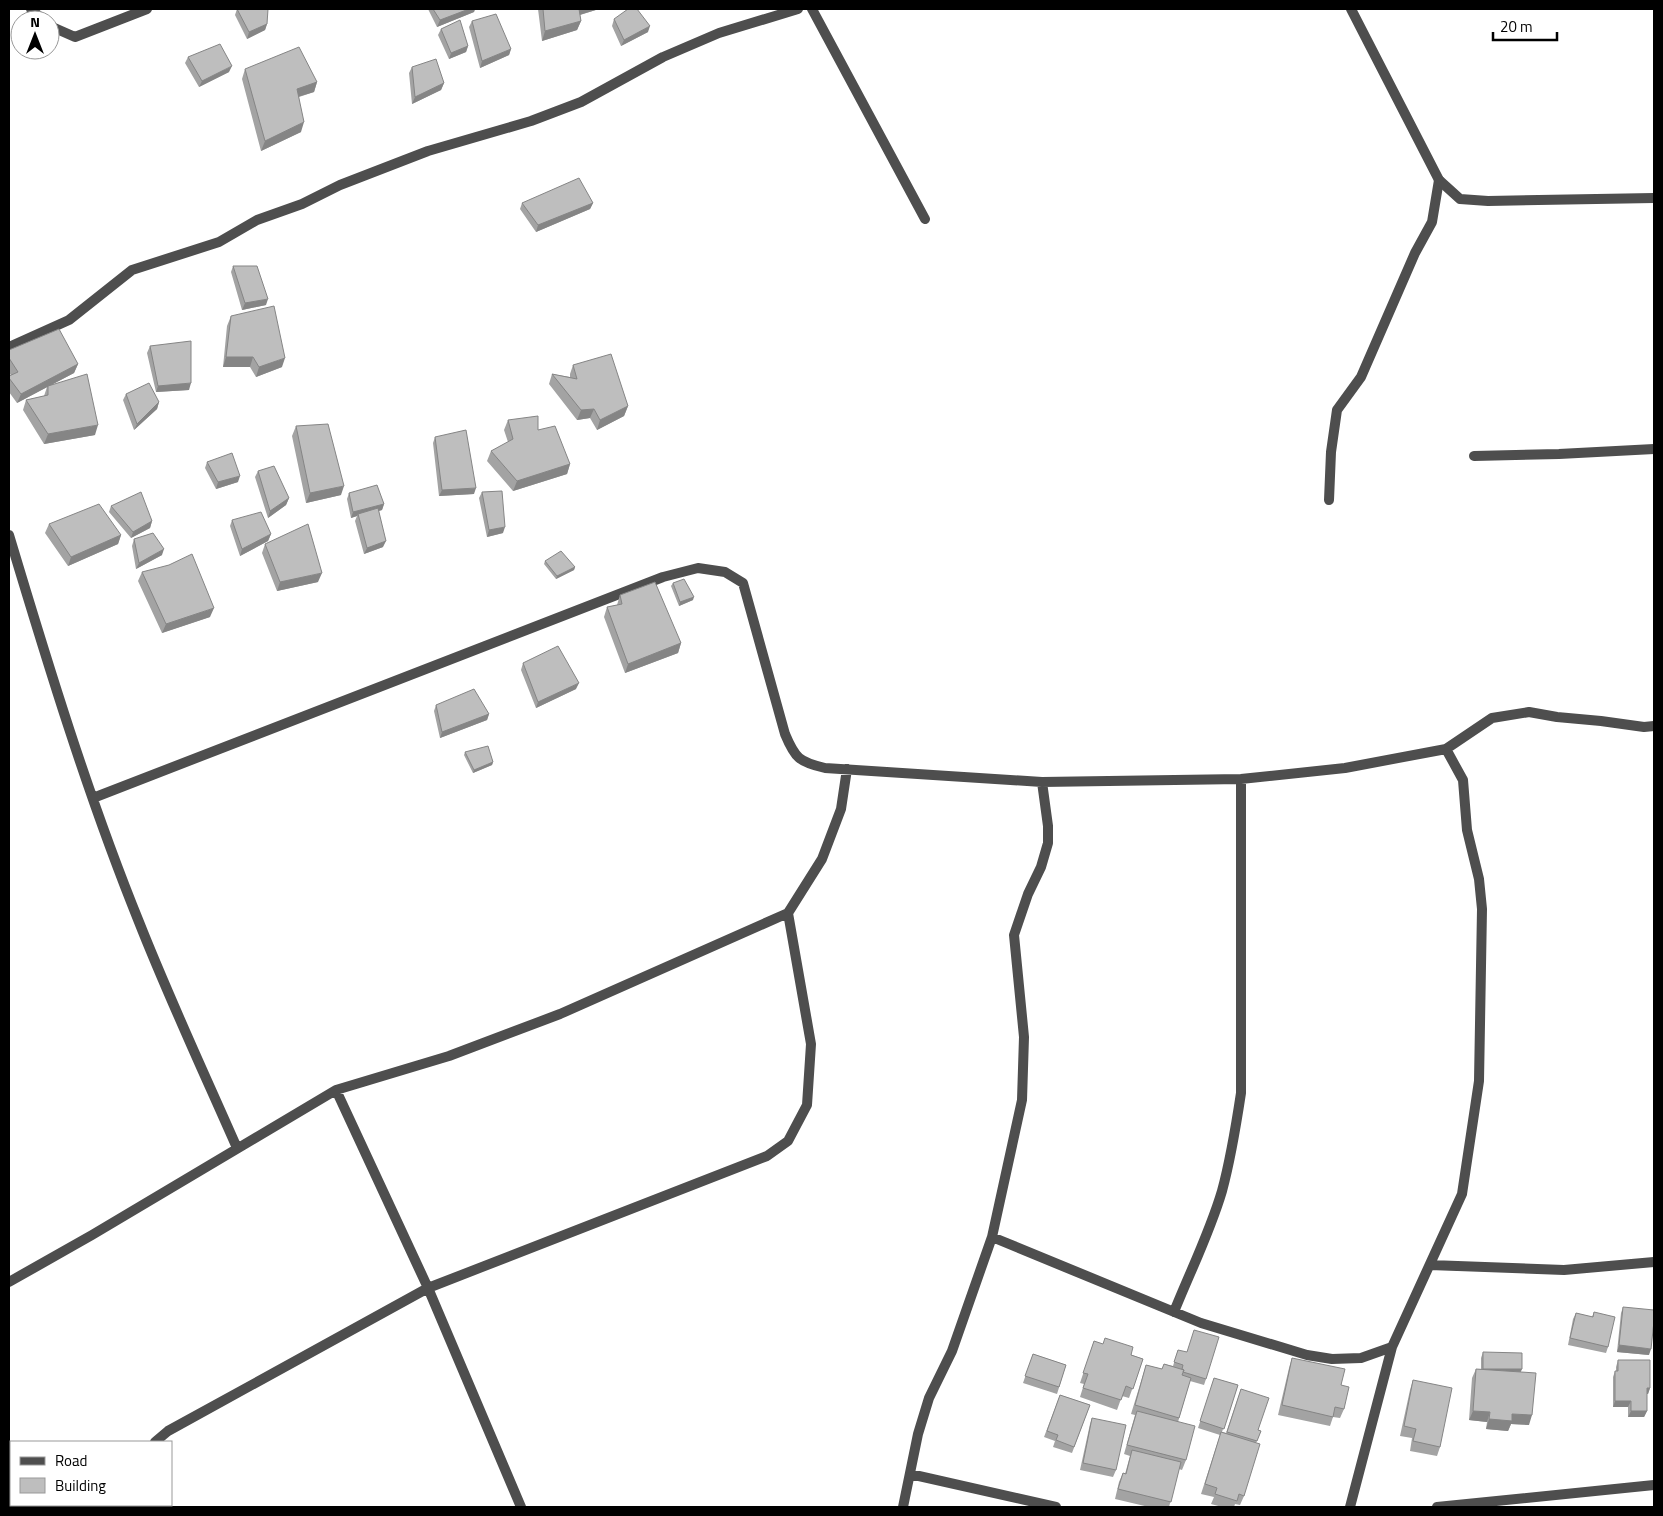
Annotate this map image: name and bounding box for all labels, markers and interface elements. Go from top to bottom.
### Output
north arrow [10,10,60,60]
scale bar [1493,10,1557,42]
text: N [30,11,40,32]
text: 20 m [1500,15,1533,38]
legend [10,1441,172,1506]
text: Road [55,1449,87,1472]
text: Building [55,1474,106,1497]

